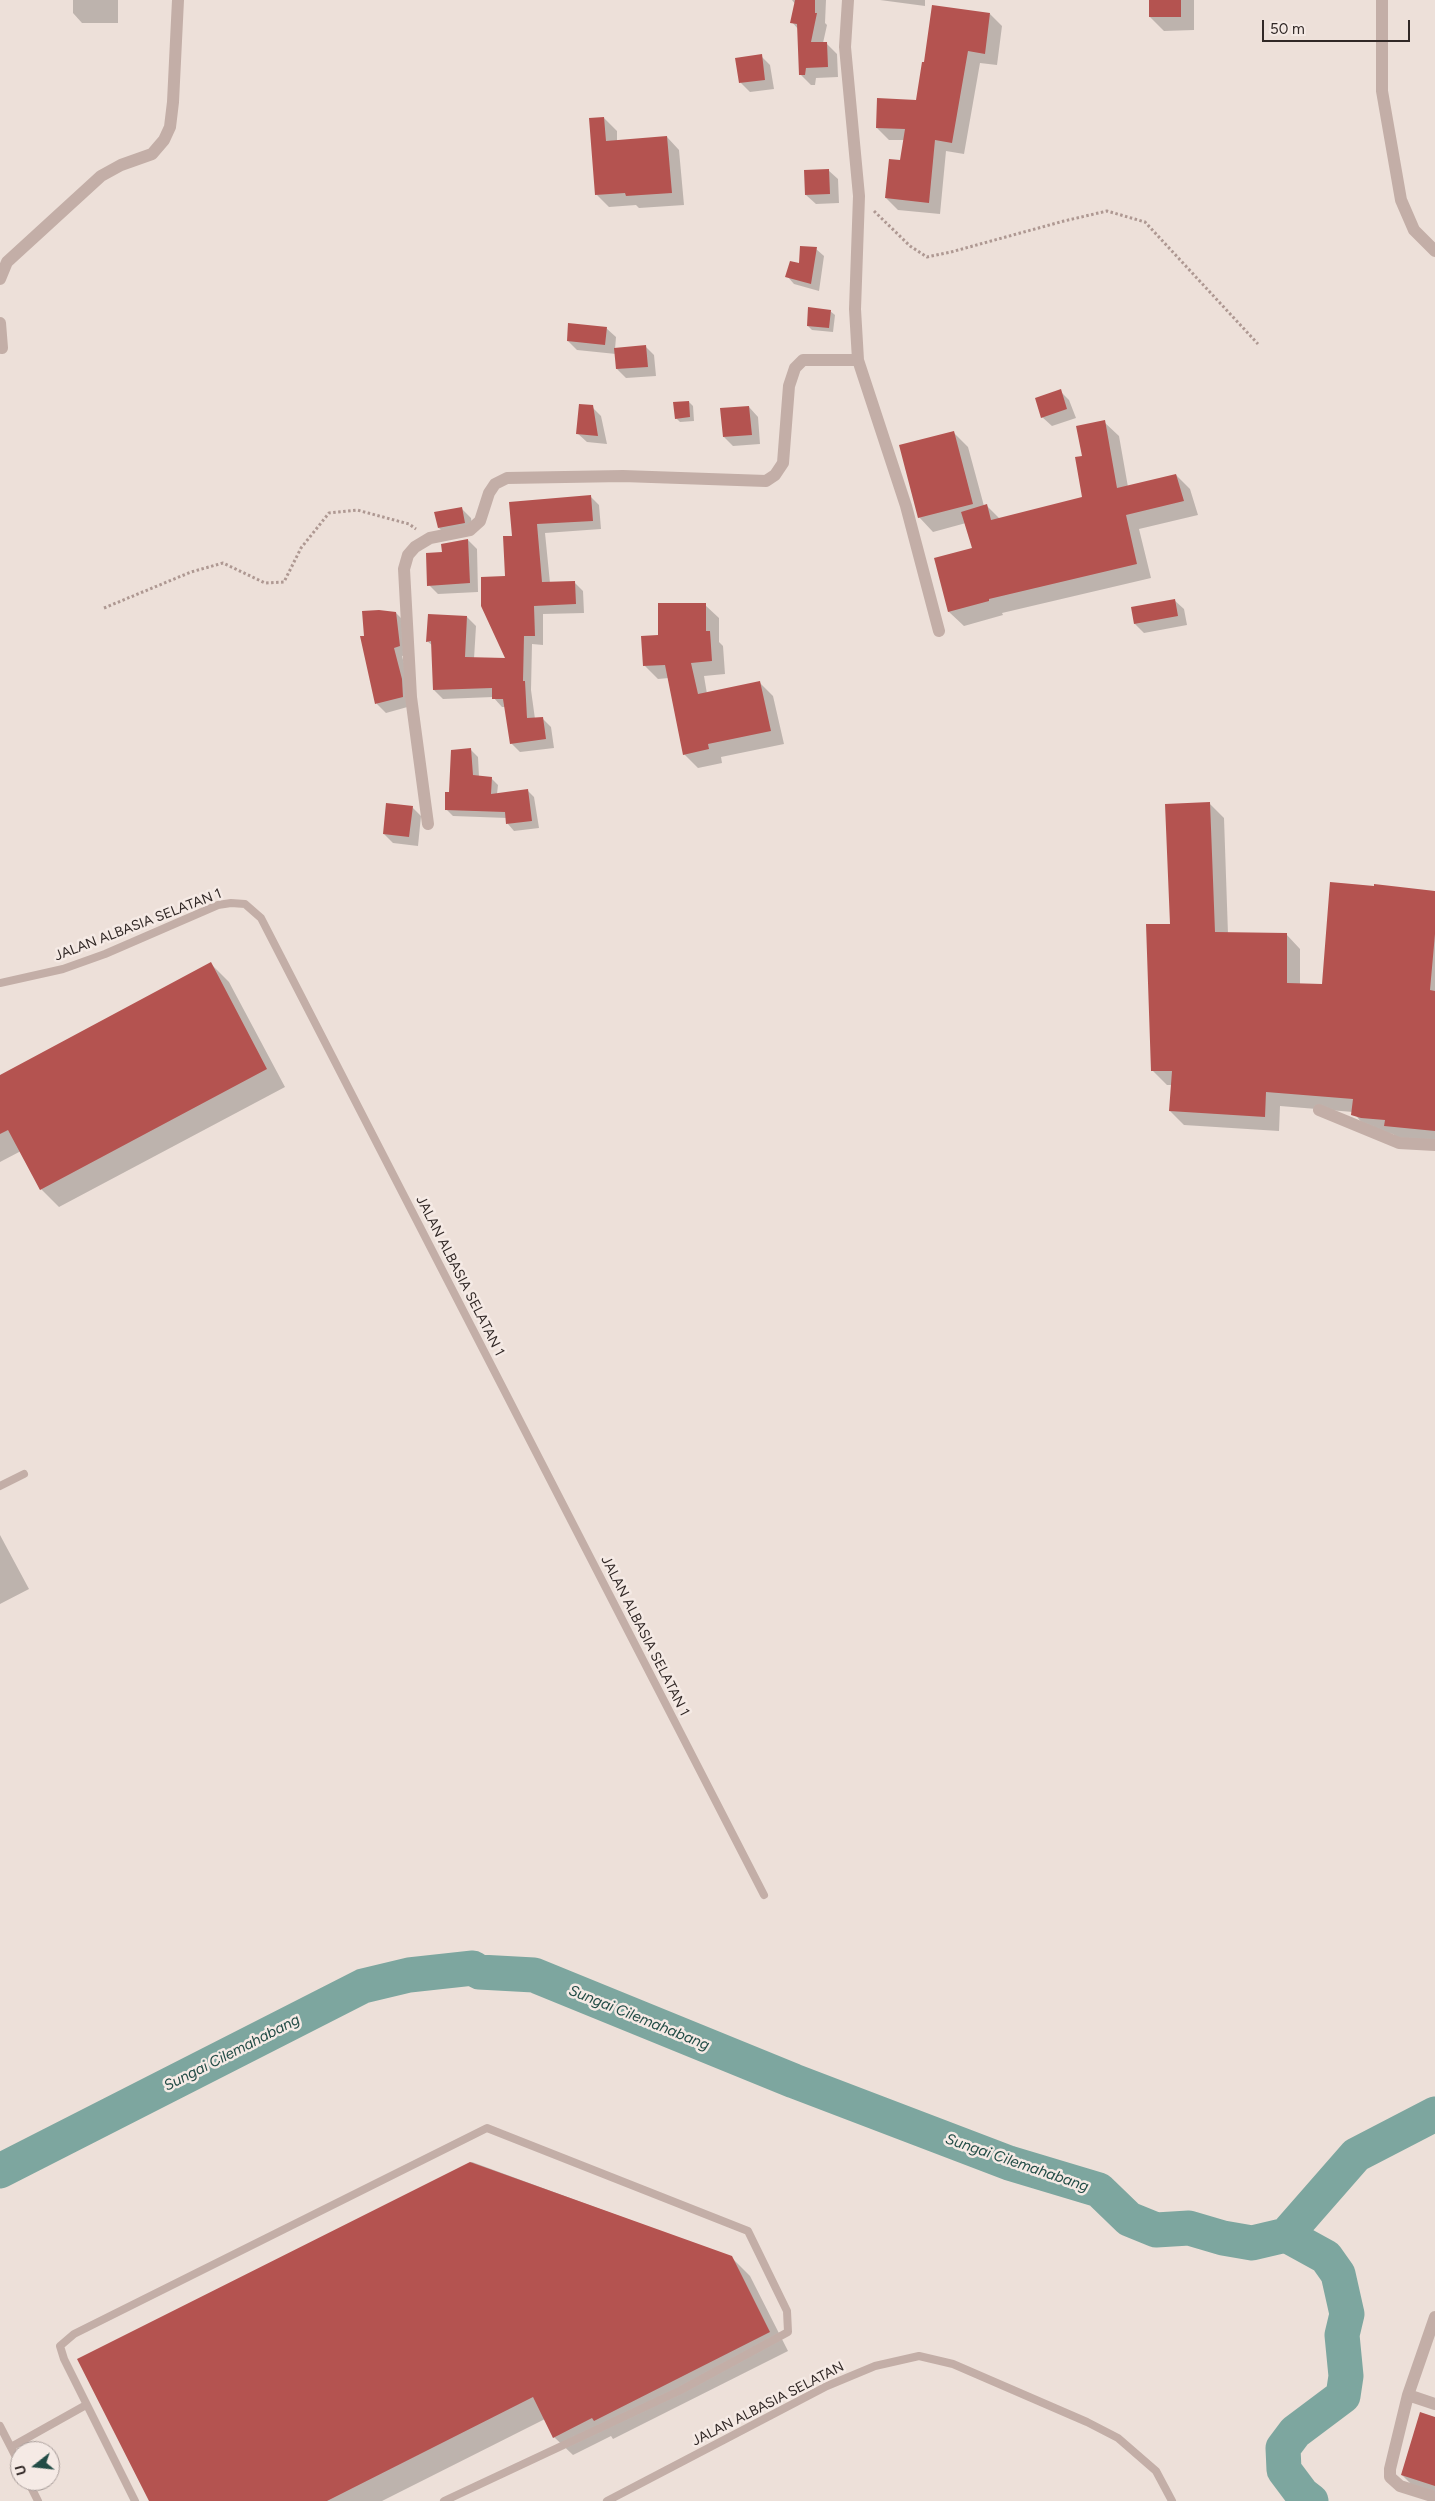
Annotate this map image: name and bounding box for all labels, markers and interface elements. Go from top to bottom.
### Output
scale bar [1265,10,1412,42]
text: 50 m [1270,20,1305,38]
street label: JALAN ALBASIA SELATAN 1 [52,885,224,965]
street label: JALAN ALBASIA SELATAN 1 [412,1193,508,1359]
street label: JALAN ALBASIA SELATAN 1 [597,1553,693,1719]
water label: Sungai Cilemahabang [566,1982,712,2054]
water label: Sungai Cilemahabang [161,2011,303,2095]
water label: Sungai Cilemahabang [943,2130,1091,2196]
street label: JALAN ALBASIA SELATAN [689,2358,847,2450]
north arrow [10,2441,60,2491]
text: U [12,2463,31,2477]

